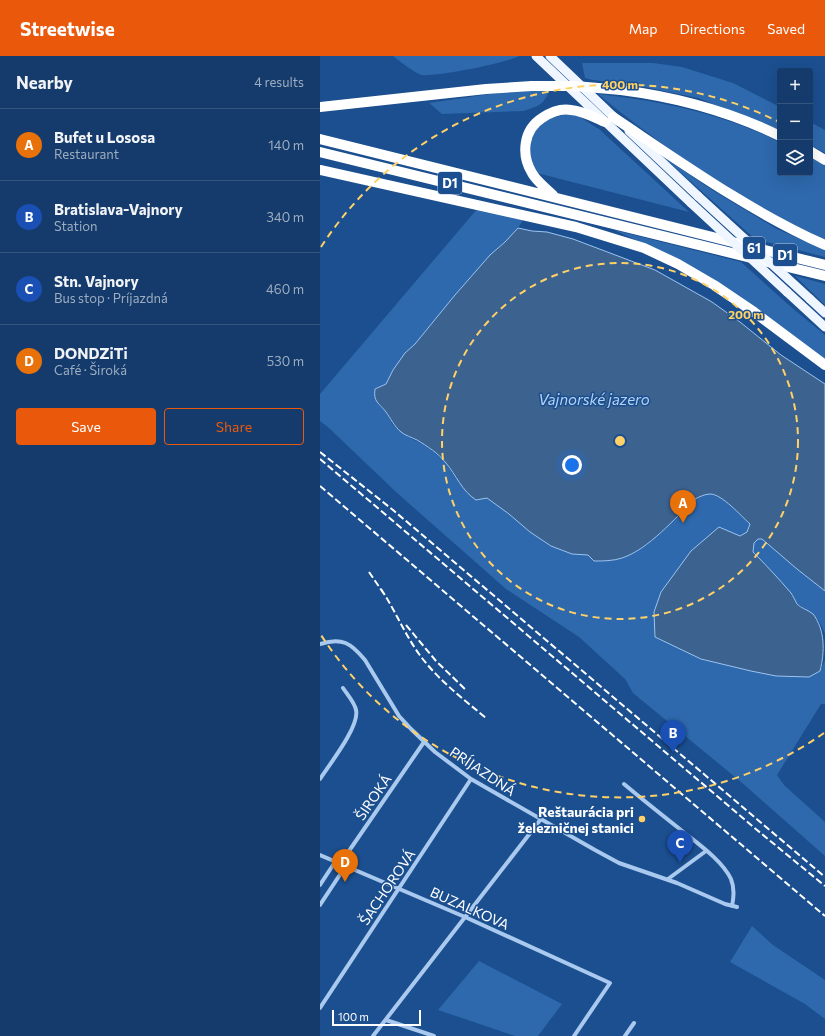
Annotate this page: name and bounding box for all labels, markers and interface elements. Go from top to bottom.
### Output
text: Streetwise [20,17,115,40]
text: Map [629,20,658,37]
text: Directions [680,20,745,37]
text: Saved [767,20,805,37]
map controls [777,68,813,176]
button: + [777,68,813,104]
text: Nearby [16,72,73,93]
text: 4 results [254,74,304,90]
text: 400 m [602,77,638,91]
button: − [777,104,813,140]
text: Bufet u Lososa [54,128,155,146]
text: A [24,137,34,153]
text: 140 m [268,137,304,153]
button: layers [777,140,813,176]
text: Restaurant [54,146,119,162]
road number: D1 [438,172,462,194]
text: Bratislava-Vajnory [54,200,183,218]
text: B [25,209,33,225]
text: 340 m [266,209,304,225]
text: Station [54,218,98,234]
road number: 61 [743,237,765,259]
road number: D1 [773,244,797,266]
text: Stn. Vajnory [54,272,139,290]
text: C [25,281,33,297]
text: 460 m [266,281,304,297]
text: Bus stop · Príjazdná [54,290,168,306]
text: 200 m [728,307,764,321]
text: DONDZiTi [54,344,128,362]
text: D [24,353,34,369]
text: 530 m [267,353,304,369]
text: Café · Široká [54,362,127,378]
water label: Vajnorské jazero [538,390,650,408]
button: Save [16,408,156,445]
button: Share [164,408,304,445]
centre of rings [613,434,627,448]
your location [562,455,582,475]
pin: A [670,490,696,523]
pin: B [660,720,686,753]
street label: PRÍJAZDNÁ [447,743,519,799]
street label: ŠIROKÁ [351,771,395,823]
place label: Reštaurácia pri železničnej stanici [518,803,634,836]
marker: Reštaurácia pri železničnej stanici [637,814,647,824]
pin: C [667,830,693,863]
street label: ŠACHOROVÁ [355,846,419,928]
pin: D [332,849,358,882]
street label: BUZALKOVA [428,883,512,933]
scale bar [332,1008,421,1027]
text: 100 m [338,1010,369,1023]

